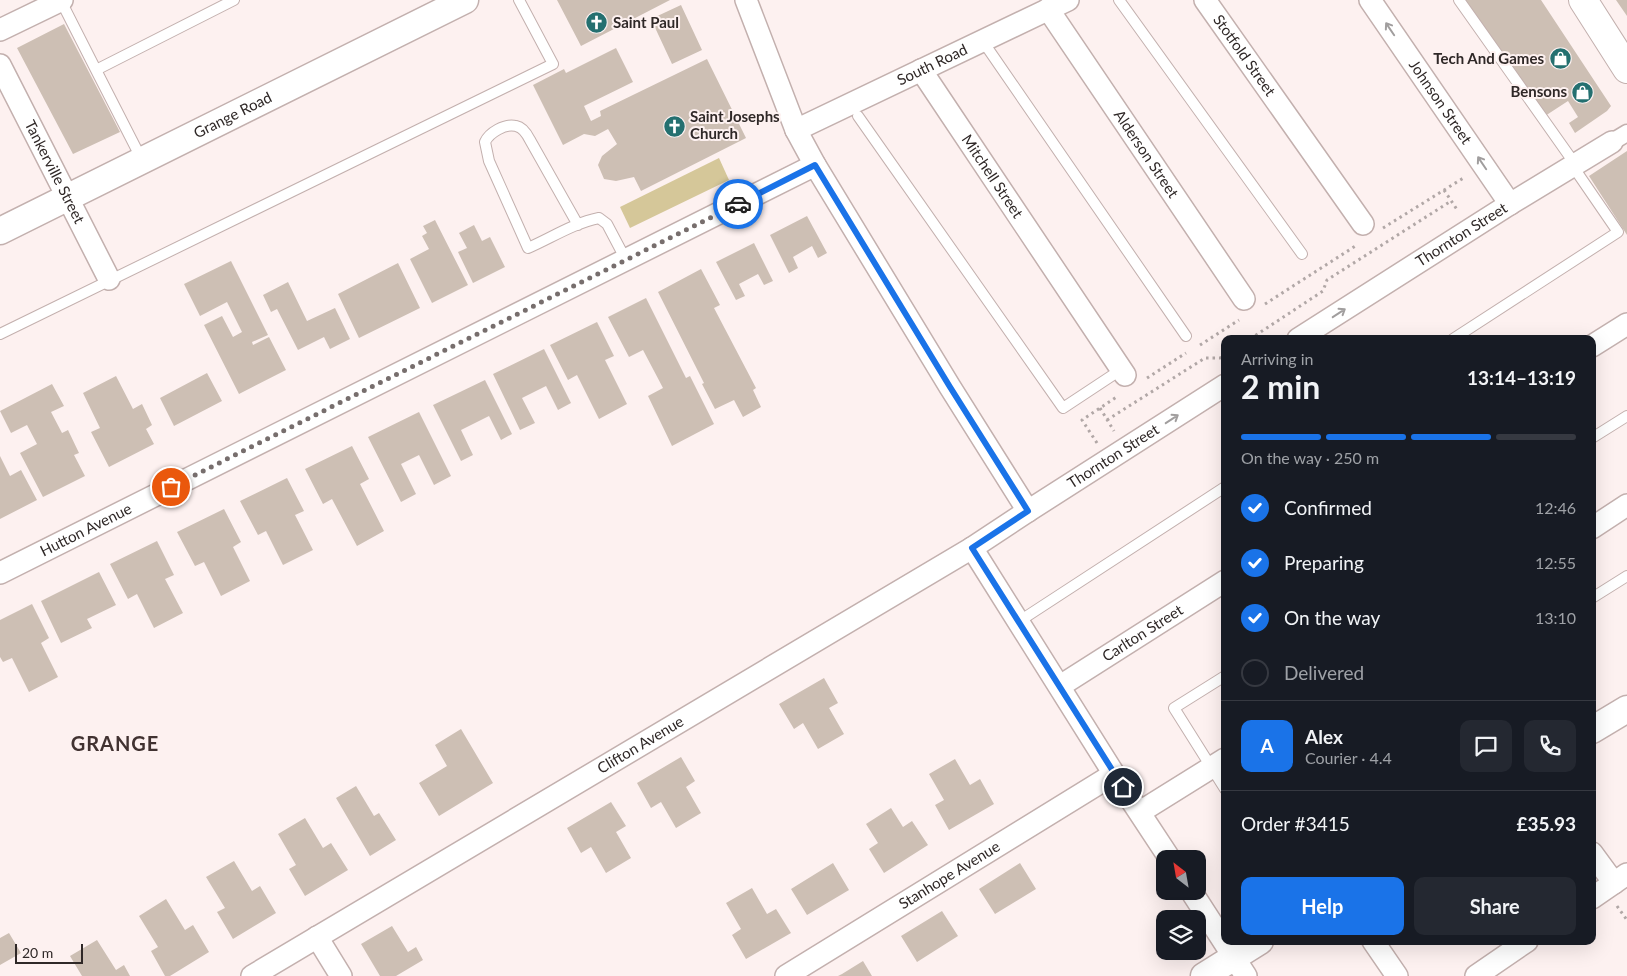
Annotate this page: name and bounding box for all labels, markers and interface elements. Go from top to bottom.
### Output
church icon: Saint Paul [585,11,609,35]
street label: Stotfold Street [1210,11,1280,100]
place label: Saint Paul [613,13,679,31]
one-way arrow [1385,23,1395,37]
street label: South Road [894,39,970,88]
shop icon: Tech And Games [1548,47,1572,71]
place label: Tech And Games [1433,49,1544,67]
street label: Johnson Street [1406,56,1477,148]
shop icon: Bensons [1571,80,1595,104]
place label: Bensons [1510,82,1567,100]
street label: Grange Road [190,88,274,141]
street label: Alderson Street [1111,106,1183,201]
place label: Saint Josephs Church [690,107,780,142]
church icon: Saint Josephs Church [662,114,686,138]
street label: Tankerville Street [22,117,89,227]
street label: Mitchell Street [959,131,1028,222]
one-way arrow [1477,157,1487,171]
courier [713,179,763,229]
icon: car [724,190,752,218]
street label: Thornton Street [1412,198,1511,270]
one-way arrow [1331,307,1345,317]
text: Arriving in [1241,349,1314,368]
text: 13:14–13:19 [1467,366,1576,389]
text: 2 min [1241,367,1320,406]
one-way arrow [1165,413,1179,423]
street label: Thornton Street [1064,419,1162,491]
text: On the way · 250 m [1241,448,1379,467]
pin [150,466,192,508]
icon: bag [157,473,185,501]
icon: check [1241,494,1269,522]
text: Confirmed [1284,496,1372,519]
text: 12:46 [1535,498,1576,517]
street label: Hutton Avenue [37,499,134,560]
icon: check [1241,549,1269,577]
text: Preparing [1284,551,1364,574]
text: 12:55 [1535,553,1576,572]
street label: Carlton Street [1098,600,1186,665]
icon: check [1241,604,1269,632]
text: On the way [1284,606,1380,629]
text: 13:10 [1535,608,1576,627]
text: Delivered [1284,661,1364,684]
street label: Clifton Avenue [594,712,687,777]
button: chat [1460,720,1512,772]
button: phone [1524,720,1576,772]
text: Alex [1305,725,1343,748]
district label: GRANGE [71,731,159,755]
text: A [1260,734,1274,757]
text: Courier · 4.4 [1305,748,1392,767]
pin [1102,766,1144,808]
icon: home [1109,773,1137,801]
text: Order #3415 [1241,812,1350,835]
text: £35.93 [1516,812,1576,835]
street label: Stanhope Avenue [895,837,1003,912]
north arrow [1156,850,1206,900]
map controls [1156,850,1206,960]
button: Help [1241,877,1404,935]
button: Share [1414,877,1576,935]
button: layers [1156,910,1206,960]
scale bar [15,941,82,964]
text: 20 m [22,944,53,961]

